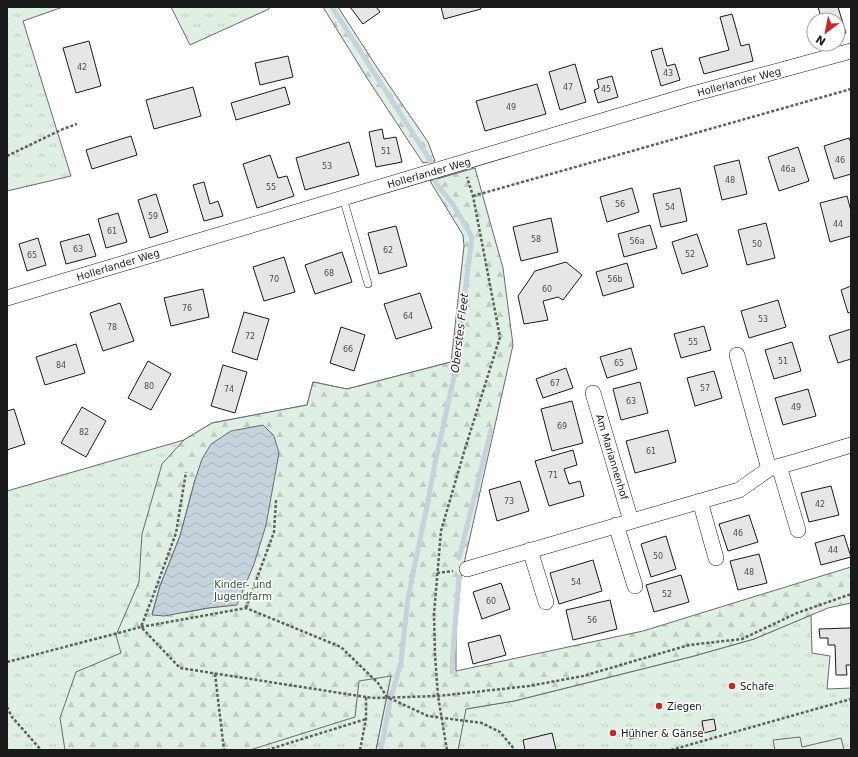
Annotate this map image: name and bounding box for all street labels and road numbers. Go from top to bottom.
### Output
street label: Hollerlander Weg [696,66,782,98]
street label: Hollerlander Weg [386,156,472,190]
street label: Hollerlander Weg [75,247,161,283]
street label: Am Mariannenhof [594,413,630,501]

